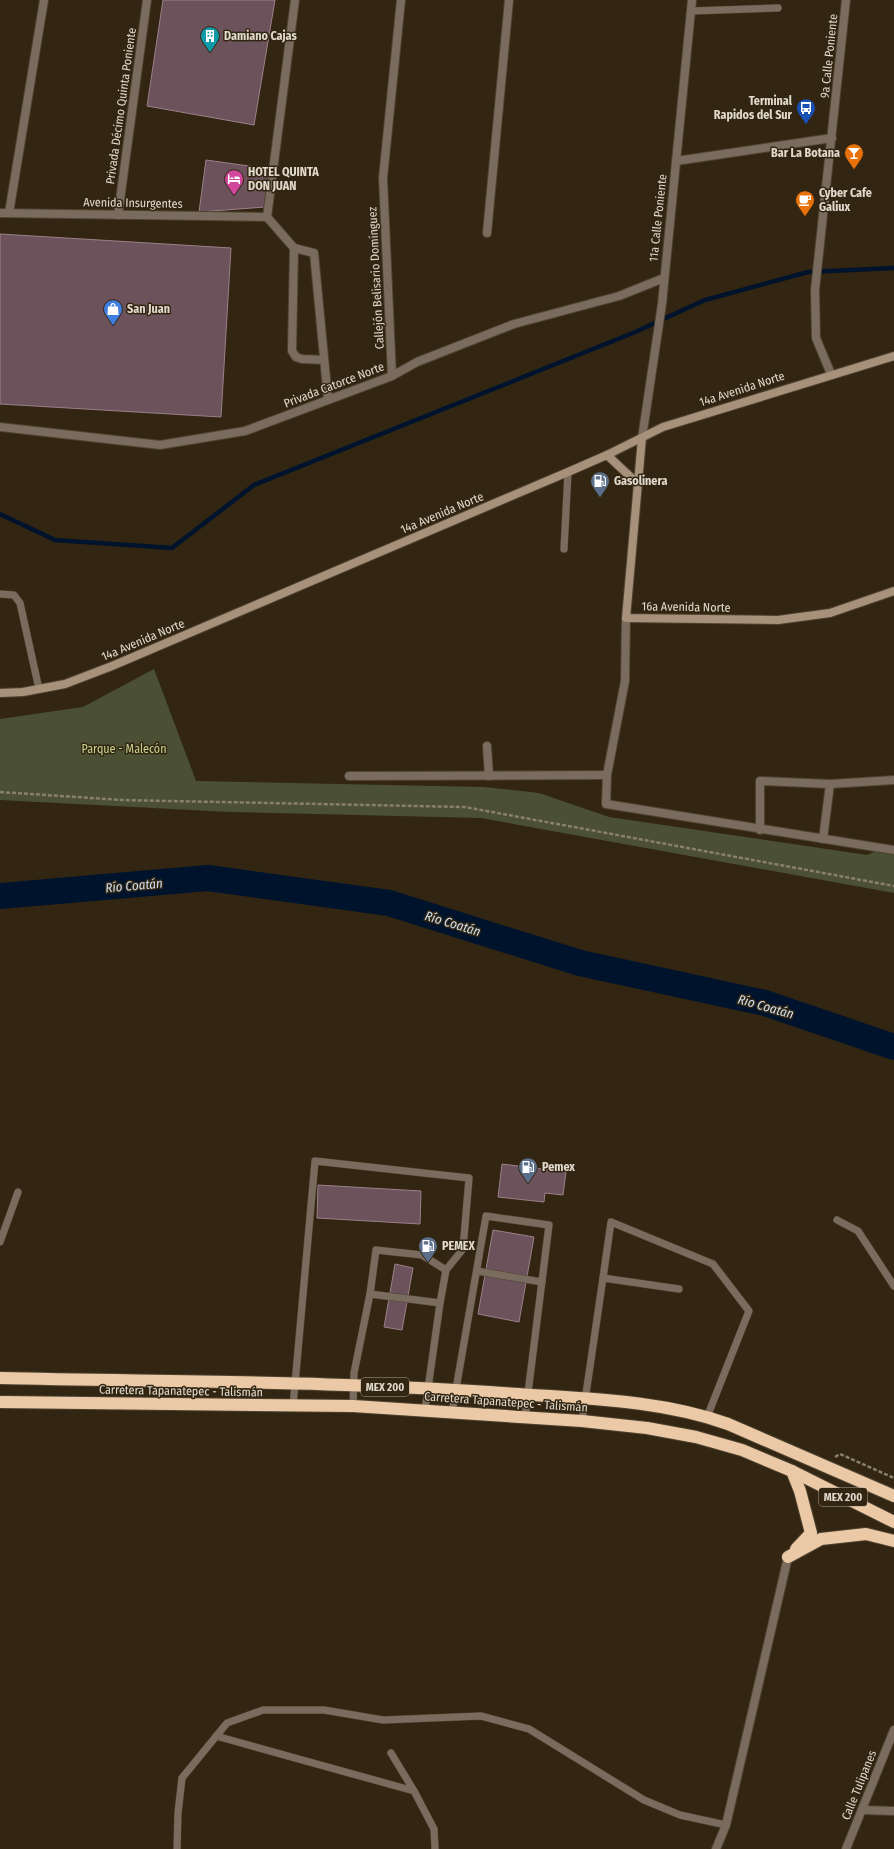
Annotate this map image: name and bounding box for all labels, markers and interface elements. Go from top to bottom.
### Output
street label: 9a Calle Poniente [818,13,840,99]
building icon: Damiano Cajas [199,25,221,53]
street label: Privada Décimo Quinta Poniente [103,27,139,185]
place label: Damiano Cajas [224,29,297,43]
place label: Terminal Rapidos del Sur [714,94,793,122]
bus stop icon: Terminal Rapidos del Sur [795,97,817,125]
bar icon: Bar La Botana [843,142,865,170]
place label: Bar La Botana [771,146,840,160]
place label: HOTEL QUINTA DON JUAN [248,165,319,193]
hotel icon: HOTEL QUINTA DON JUAN [223,168,245,196]
street label: 11a Calle Poniente [646,173,670,263]
place label: Cyber Cafe Galiux [819,186,872,214]
cafe icon: Cyber Cafe Galiux [794,189,816,217]
street label: Avenida Insurgentes [83,195,183,211]
street label: Callejón Belisario Domínguez [365,206,387,350]
shop icon: San Juan [102,298,124,326]
place label: San Juan [127,302,170,316]
street label: Privada Catorce Norte [282,359,386,411]
street label: 14a Avenida Norte [698,369,786,409]
fuel station icon: Gasolinera [589,470,611,498]
place label: Gasolinera [614,474,667,488]
street label: 14a Avenida Norte [398,489,486,537]
street label: 16a Avenida Norte [641,599,731,615]
street label: 14a Avenida Norte [99,616,187,664]
park label: Parque - Malecón [82,742,166,756]
water label: Río Coatán [105,876,164,895]
water label: Río Coatán [423,908,483,939]
water label: Río Coatán [736,991,796,1022]
fuel station icon: Pemex [517,1156,539,1184]
place label: Pemex [542,1160,575,1174]
fuel station icon: PEMEX [417,1235,439,1263]
place label: PEMEX [442,1239,476,1253]
road number: MEX 200 [361,1378,409,1396]
street label: Carretera Tapanatepec - Talismán [99,1383,263,1399]
street label: Carretera Tapanatepec - Talismán [424,1389,588,1415]
road number: MEX 200 [819,1488,867,1506]
street label: Calle Tulipanes [839,1748,879,1822]

